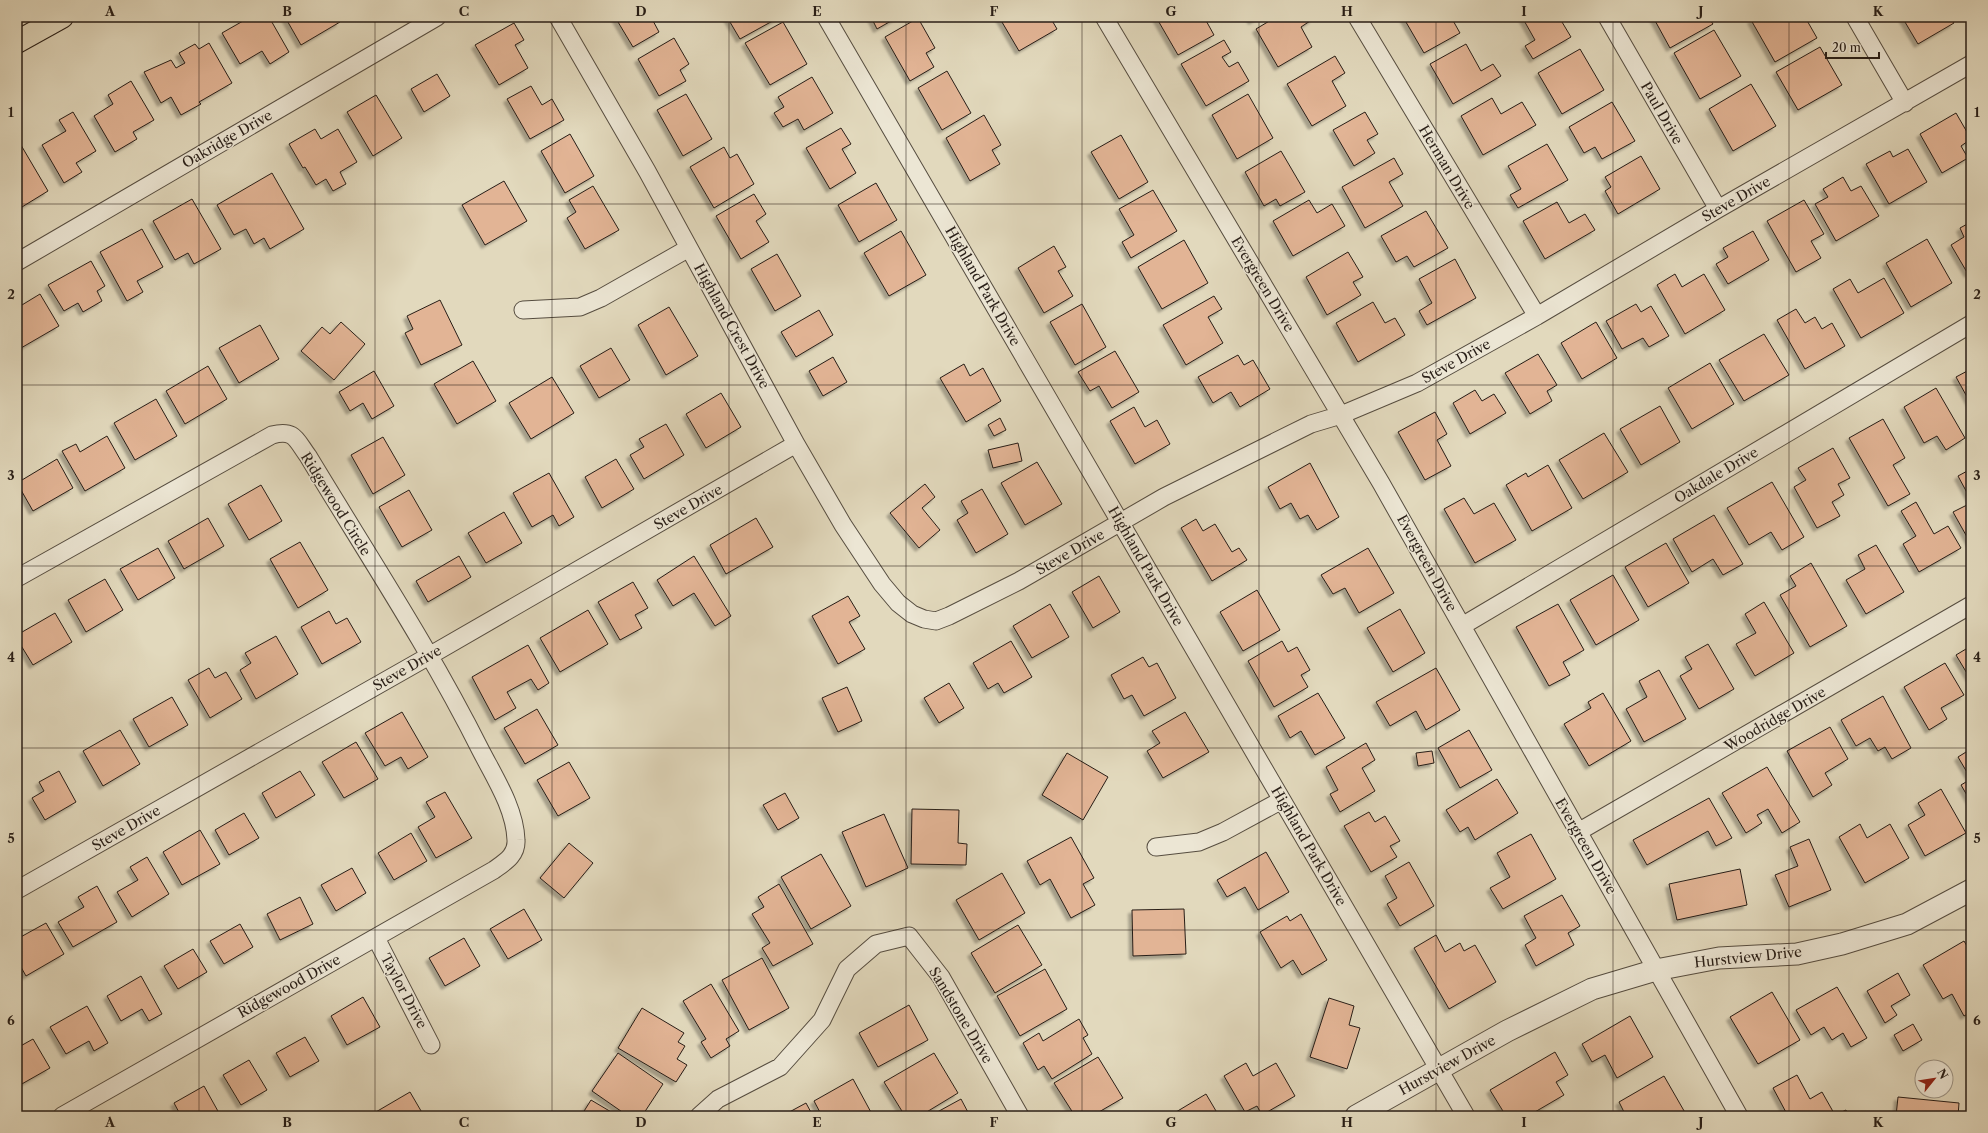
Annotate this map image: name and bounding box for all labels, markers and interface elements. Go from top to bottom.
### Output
text: A [104,3,116,19]
text: B [282,3,292,19]
text: C [459,3,469,19]
text: D [635,3,647,19]
text: E [812,3,822,19]
text: F [990,3,999,19]
text: G [1165,3,1177,19]
text: H [1341,3,1353,19]
text: I [1521,3,1527,19]
text: J [1696,3,1704,19]
text: K [1873,3,1884,19]
scale bar [1826,34,1879,60]
text: 20 m [1832,40,1861,55]
street label: Paul Drive [1637,78,1687,148]
text: 1 [8,104,14,120]
text: 1 [1974,104,1980,120]
street label: Oakridge Drive [179,106,275,172]
street label: Herman Drive [1415,122,1479,212]
street label: Steve Drive [1699,172,1774,226]
street label: Highland Park Drive [941,223,1025,349]
street label: Evergreen Drive [1227,233,1299,335]
street label: Highland Crest Drive [690,260,774,392]
text: 2 [7,286,15,302]
text: 2 [1973,286,1981,302]
street label: Steve Drive [1418,335,1494,387]
street label: Oakdale Drive [1671,443,1761,507]
street label: Ridgewood Circle [297,449,375,559]
text: 3 [7,467,15,483]
text: 3 [1973,467,1981,483]
street label: Steve Drive [651,480,726,534]
street label: Highland Park Drive [1104,503,1188,629]
street label: Evergreen Drive [1393,511,1461,615]
street label: Steve Drive [1033,525,1108,579]
street label: Steve Drive [370,641,445,695]
text: 4 [7,649,15,665]
text: 4 [1973,649,1981,665]
street label: Woodridge Drive [1720,683,1829,756]
street label: Highland Park Drive [1267,783,1351,909]
street label: Evergreen Drive [1551,795,1621,897]
street label: Steve Drive [89,801,164,855]
text: 5 [7,830,15,846]
text: 5 [1973,830,1981,846]
street label: Hurstview Drive [1693,942,1803,972]
street label: Ridgewood Drive [234,950,344,1022]
street label: Taylor Drive [377,950,431,1032]
street label: Sandstone Drive [925,964,997,1067]
text: 6 [7,1012,15,1028]
text: 6 [1973,1012,1981,1028]
street label: Hurstview Drive [1395,1031,1499,1099]
north arrow [1914,1059,1954,1099]
text: N [1934,1066,1951,1082]
text: A [104,1114,116,1130]
text: B [282,1114,292,1130]
text: C [459,1114,469,1130]
text: D [635,1114,647,1130]
text: E [812,1114,822,1130]
text: F [990,1114,999,1130]
text: G [1165,1114,1177,1130]
text: H [1341,1114,1353,1130]
text: I [1521,1114,1527,1130]
text: J [1696,1114,1704,1130]
text: K [1873,1114,1884,1130]

